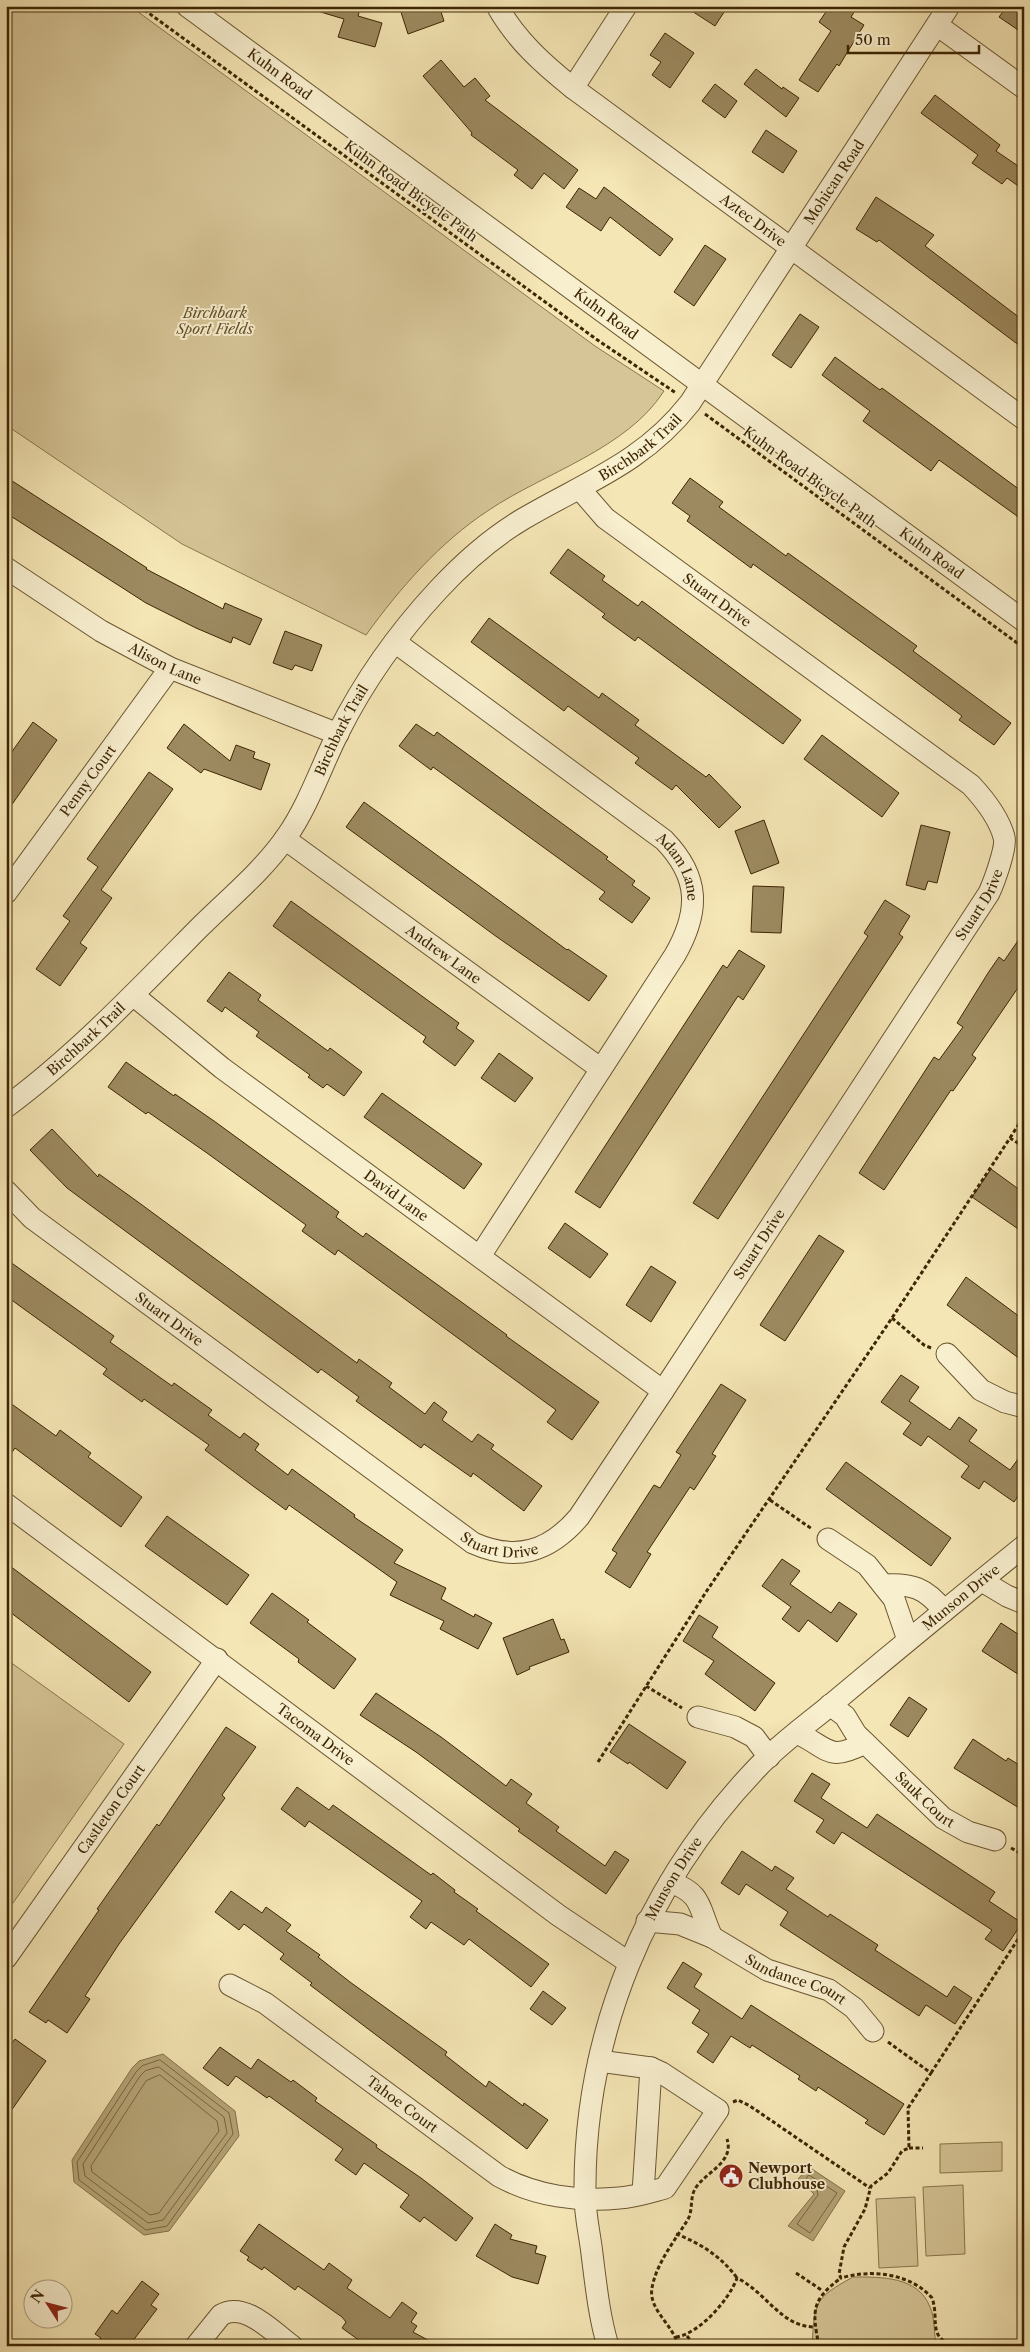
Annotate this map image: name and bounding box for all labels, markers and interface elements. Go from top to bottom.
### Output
scale bar [848,22,979,54]
text: 50 m [855,30,891,49]
street label: Kuhn Road [244,45,316,104]
street label: Kuhn Road Bicycle Path [341,136,482,246]
street label: Mohican Road [800,136,868,228]
street label: Aztec Drive [716,189,790,251]
street label: Kuhn Road [570,284,642,344]
park label: Birchbark Sport Fields [176,304,254,338]
street label: Birchbark Trail [596,410,686,485]
street label: Kuhn Road Bicycle Path [740,422,881,532]
street label: Kuhn Road [896,524,968,583]
street label: Stuart Drive [679,569,755,631]
street label: Alison Lane [124,638,204,689]
street label: Birchbark Trail [311,681,372,779]
street label: Penny Court [56,741,120,820]
street label: Adam Lane [652,828,702,901]
street label: Stuart Drive [951,866,1007,944]
street label: Andrew Lane [401,920,485,988]
street label: Birchbark Trail [43,999,129,1080]
street label: David Lane [360,1166,432,1225]
street label: Stuart Drive [730,1205,789,1283]
street label: Stuart Drive [132,1288,207,1350]
street label: Stuart Drive [457,1528,541,1562]
street label: Munson Drive [918,1560,1003,1634]
street label: Tacoma Drive [273,1700,358,1770]
street label: Castleton Court [73,1761,149,1858]
street label: Sauk Court [891,1768,958,1832]
street label: Munson Drive [641,1833,706,1924]
street label: Sundance Court [742,1950,850,2009]
street label: Tahoe Court [363,2072,442,2137]
place label: Newport Clubhouse [748,2159,825,2193]
public building icon: Newport Clubhouse [718,2163,744,2189]
north arrow [22,2280,72,2330]
text: N [27,2286,48,2307]

